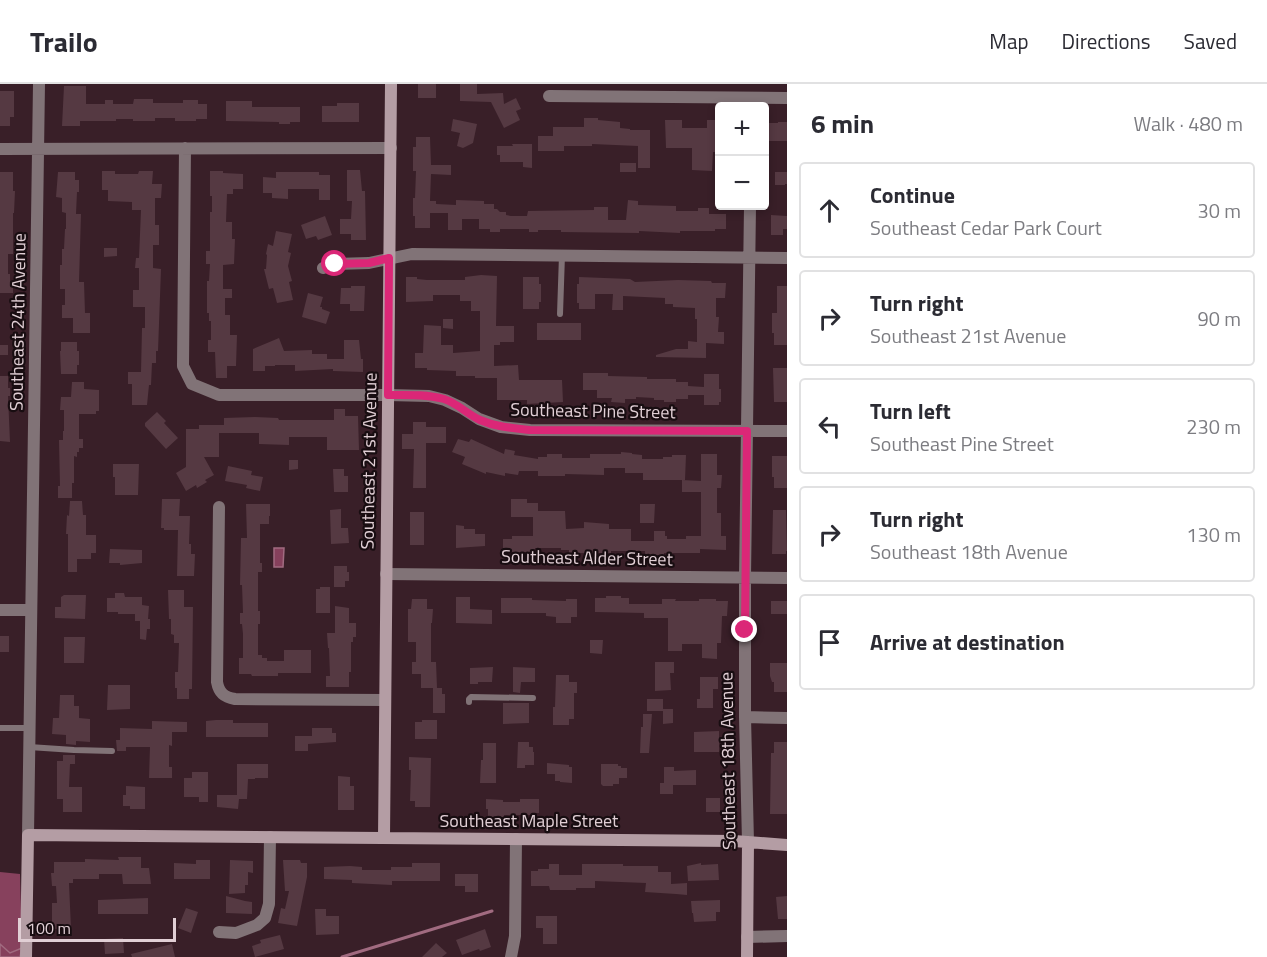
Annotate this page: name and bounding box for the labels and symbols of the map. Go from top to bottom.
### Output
street label: Southeast 24th Avenue [2,233,33,411]
route start [321,250,347,276]
street label: Southeast 21st Avenue [353,372,384,550]
street label: Southeast Pine Street [510,396,677,425]
street label: Southeast Alder Street [501,543,674,573]
route end [731,616,757,642]
street label: Southeast 18th Avenue [712,672,743,850]
street label: Southeast Maple Street [440,807,619,834]
scale bar [18,915,176,942]

